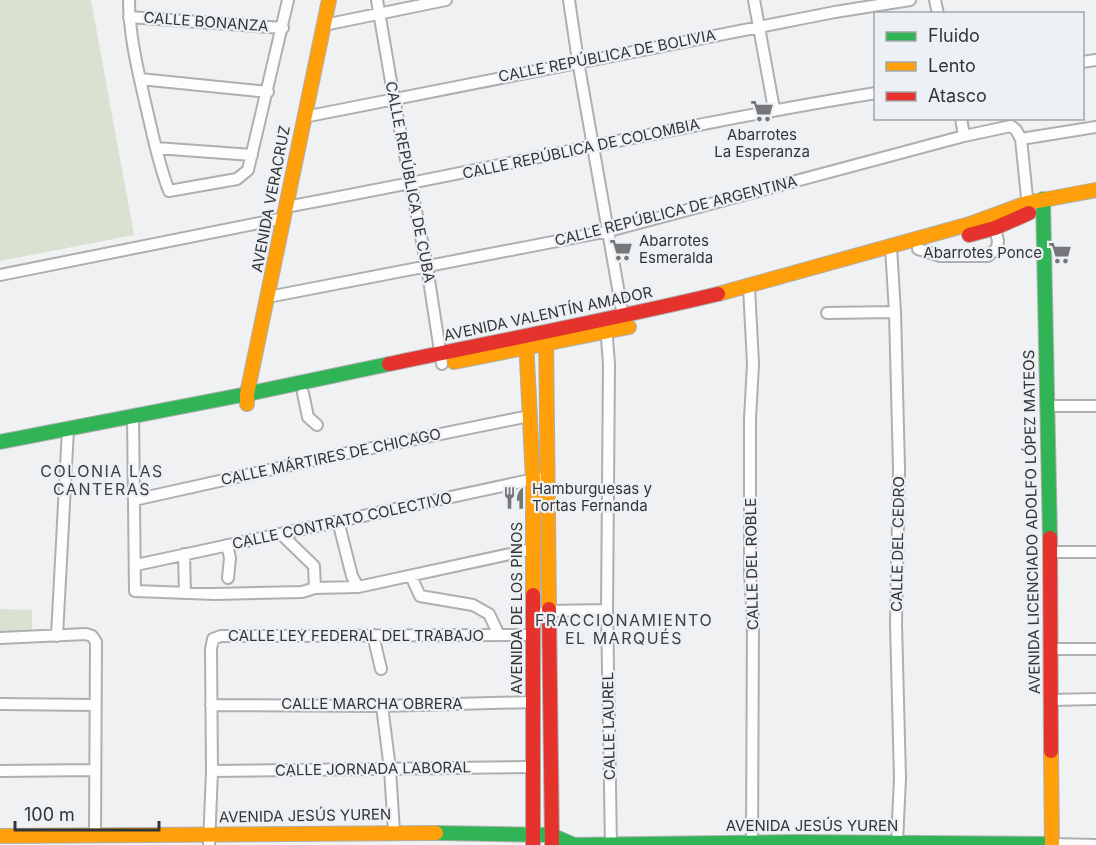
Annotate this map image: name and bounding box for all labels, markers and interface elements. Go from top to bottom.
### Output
street label: CALLE BONANZA [143,8,269,35]
legend [874,12,1084,120]
street label: CALLE REPÚBLICA DE BOLIVIA [497,25,717,86]
text: Fluido [928,25,980,46]
text: Lento [928,55,976,76]
street label: CALLE REPÚBLICA DE CUBA [382,80,439,284]
text: Atasco [928,85,987,106]
supermarket icon: Abarrotes La Esperanza [749,98,775,124]
street label: CALLE REPÚBLICA DE COLOMBIA [461,114,701,183]
street label: AVENIDA VERACRUZ [247,124,294,274]
place label: Abarrotes La Esperanza [714,125,810,161]
street label: CALLE REPÚBLICA DE ARGENTINA [553,171,799,250]
place label: Abarrotes Esmeralda [639,231,713,267]
supermarket icon: Abarrotes Esmeralda [608,237,634,263]
supermarket icon: Abarrotes Ponce [1047,240,1073,266]
place label: Abarrotes Ponce [923,243,1042,262]
street label: AVENIDA VALENTÍN AMADOR [442,282,654,345]
street label: AVENIDA LICENCIADO ADOLFO LÓPEZ MATEOS [1019,350,1044,694]
street label: CALLE MÁRTIRES DE CHICAGO [219,424,443,489]
district label: COLONIA LAS CANTERAS [40,461,164,499]
street label: CALLE DEL CEDRO [887,476,908,612]
place label: Hamburguesas y Tortas Fernanda [532,479,652,515]
restaurant icon: Hamburguesas y Tortas Fernanda [501,485,527,511]
street label: CALLE CONTRATO COLECTIVO [230,488,454,553]
street label: CALLE DEL ROBLE [741,498,762,630]
street label: AVENIDA DE LOS PINOS [507,522,526,694]
district label: FRACCIONAMIENTO EL MARQUÉS [535,610,713,648]
street label: CALLE LEY FEDERAL DEL TRABAJO [228,626,484,645]
street label: CALLE LAUREL [598,672,619,780]
street label: CALLE MARCHA OBRERA [281,694,463,713]
street label: CALLE JORNADA LABORAL [275,757,471,780]
scale bar [15,794,159,832]
text: 100 m [24,804,75,825]
street label: AVENIDA JESÚS YUREN [219,804,391,827]
street label: AVENIDA JESÚS YUREN [726,816,898,835]

